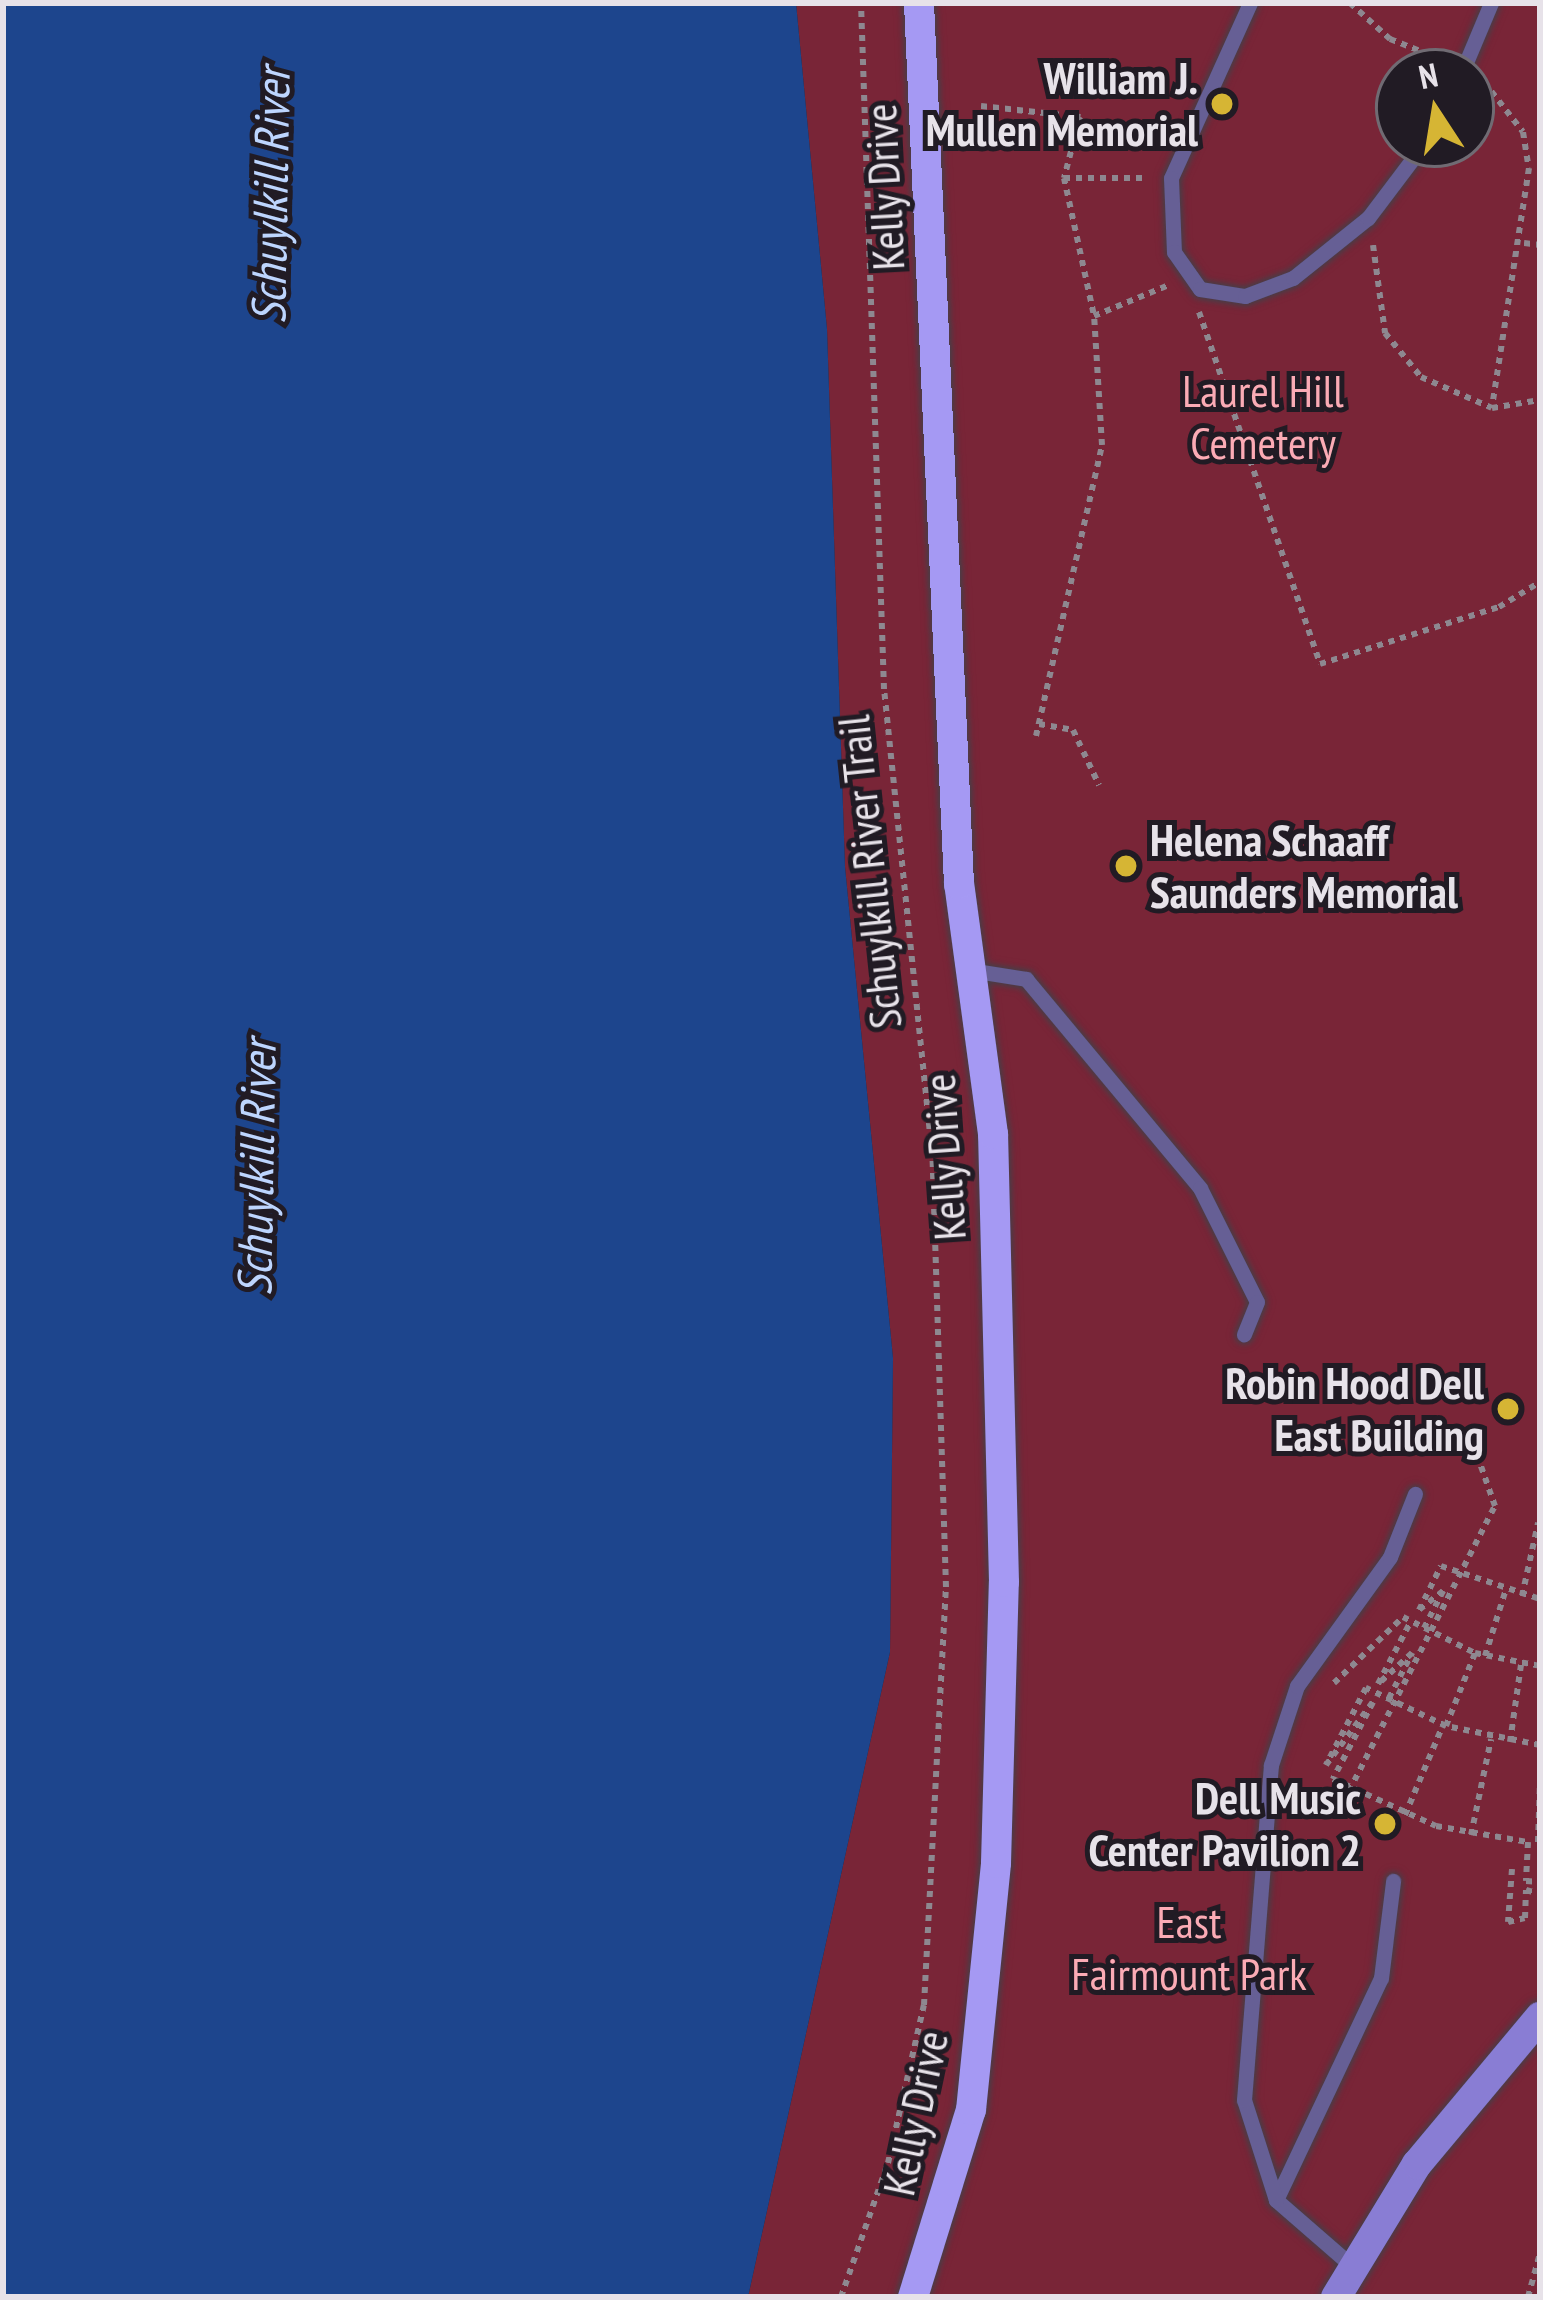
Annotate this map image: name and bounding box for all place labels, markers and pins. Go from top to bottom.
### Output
place label: William J. Mullen Memorial [926,51,1198,157]
marker: William J. Mullen Memorial [1209,91,1235,117]
place label: Helena Schaaff Saunders Memorial [1150,813,1458,919]
marker: Helena Schaaff Saunders Memorial [1113,853,1139,879]
place label: Robin Hood Dell East Building [1225,1356,1484,1462]
marker: Robin Hood Dell East Building [1495,1396,1521,1422]
place label: Dell Music Center Pavilion 2 [1088,1771,1361,1877]
marker: Dell Music Center Pavilion 2 [1372,1811,1398,1837]

